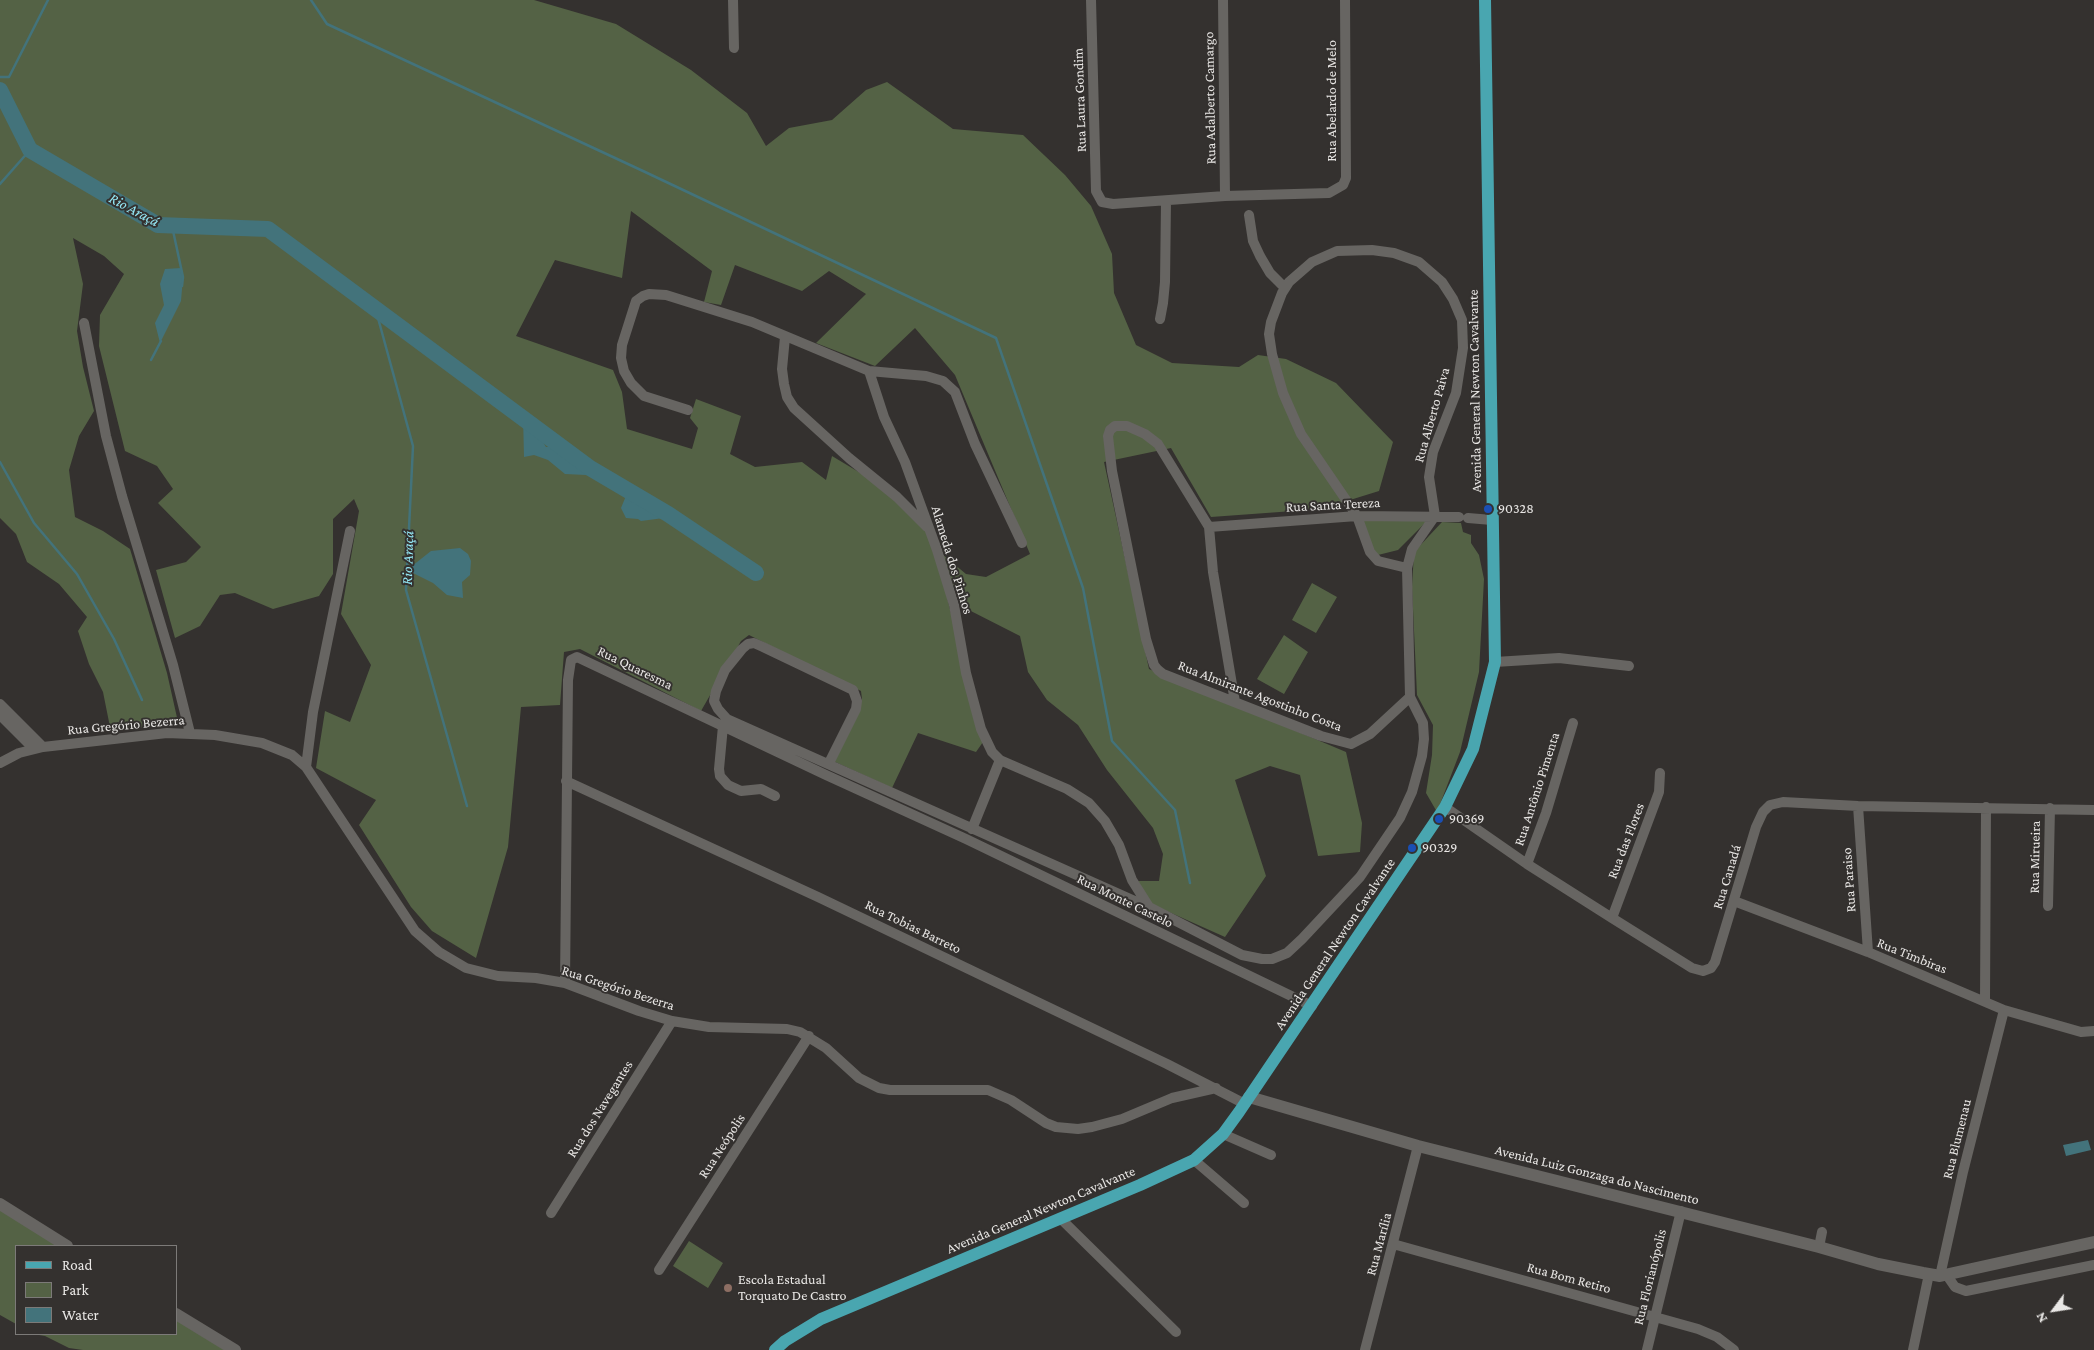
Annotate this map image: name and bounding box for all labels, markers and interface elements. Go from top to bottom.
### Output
street label: Rua Adalberto Camargo [1200,31,1220,165]
street label: Rua Abelardo de Melo [1324,40,1340,162]
street label: Rua Laura Gondim [1070,48,1090,152]
water label: Rio Araçá [106,189,162,231]
street label: Avenida General Newton Cavalvante [1465,289,1485,493]
street label: Rua Alberto Paiva [1410,366,1454,464]
street label: Rua Santa Tereza [1285,494,1381,516]
place label: 90328 [1498,501,1534,517]
marker: 90328 [1482,503,1494,515]
street label: Alameda dos Pinhos [928,504,976,616]
water label: Rio Araçá [398,531,418,585]
street label: Rua Quaresma [595,643,675,693]
street label: Rua Almirante Agostinho Costa [1176,657,1344,735]
street label: Rua Gregório Bezerra [67,712,185,738]
street label: Rua Antônio Pimenta [1511,730,1563,848]
street label: Rua das Flores [1604,801,1648,881]
place label: 90369 [1449,811,1484,827]
marker: 90369 [1433,813,1445,825]
street label: Rua Mirueira [2026,820,2044,894]
place label: 90329 [1422,840,1457,856]
marker: 90329 [1406,842,1418,854]
street label: Rua Canadá [1709,843,1745,911]
street label: Rua Paraiso [1838,847,1860,913]
street label: Avenida General Newton Cavalvante [1271,855,1399,1033]
street label: Rua Monte Castelo [1074,870,1176,932]
street label: Rua Tobias Barreto [862,896,964,958]
street label: Rua Timbiras [1874,934,1950,978]
street label: Rua Gregório Bezerra [559,962,677,1014]
street label: Rua dos Navegantes [563,1057,637,1161]
street label: Rua Blumenau [1939,1097,1975,1181]
street label: Rua Neópolis [695,1111,749,1181]
street label: Avenida Luiz Gonzaga do Nascimento [1493,1141,1701,1209]
street label: Avenida General Newton Cavalvante [944,1163,1138,1257]
street label: Rua Marília [1363,1211,1395,1277]
street label: Rua Florianópolis [1630,1227,1670,1327]
legend [15,1245,178,1335]
text: Road [62,1257,92,1273]
street label: Rua Bom Retiro [1525,1259,1613,1297]
place label: Escola Estadual Torquato De Castro [738,1272,846,1304]
text: Park [62,1282,89,1298]
marker: Escola Estadual Torquato De Castro [722,1282,734,1294]
north arrow [2029,1285,2079,1335]
text: Water [62,1307,99,1323]
text: N [2032,1310,2050,1326]

